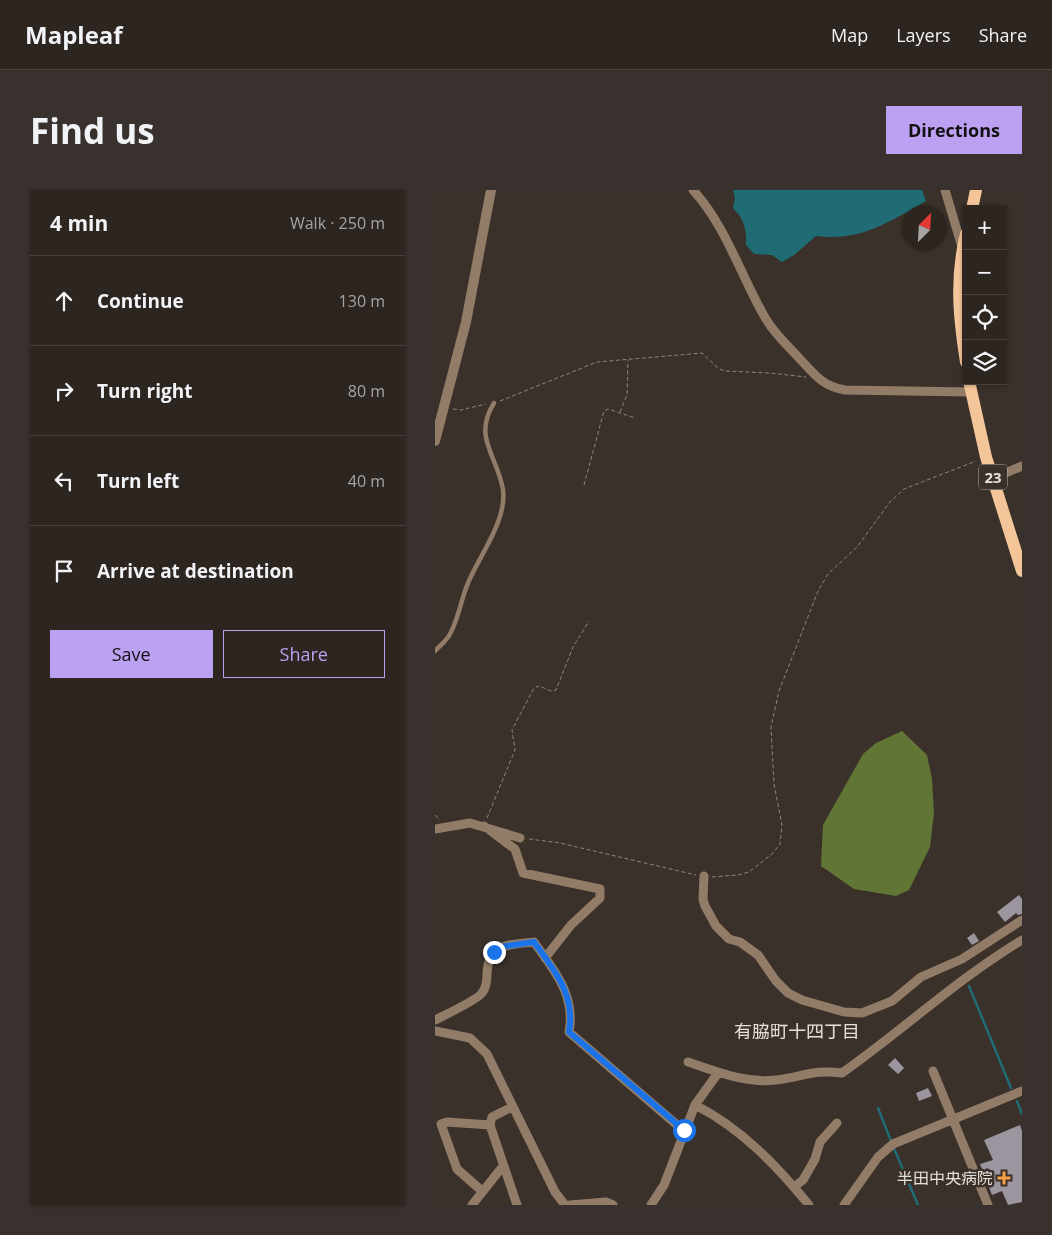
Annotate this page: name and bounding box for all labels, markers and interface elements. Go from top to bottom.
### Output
text: Mapleaf [25,18,123,51]
text: Map [831,23,868,47]
text: Layers [896,23,951,47]
text: Share [979,23,1027,47]
button: Directions [886,106,1022,154]
text: Find us [30,107,155,154]
north arrow [902,205,947,250]
map controls [962,205,1007,385]
button: + [962,205,1007,250]
text: 4 min [50,209,108,237]
text: Walk · 250 m [290,212,385,234]
button: − [962,250,1007,295]
icon: ahead [50,287,78,315]
text: Continue [97,288,184,314]
text: 130 m [339,290,385,312]
button: locate [962,295,1007,340]
button: layers [962,340,1007,385]
icon: right [50,377,78,405]
text: Turn right [97,378,192,404]
text: 80 m [348,380,385,402]
road number: 23 [979,464,1007,490]
icon: left [50,467,78,495]
text: Turn left [97,468,179,494]
text: 40 m [348,470,385,492]
icon: arrive [50,557,78,585]
text: Arrive at destination [97,558,294,584]
button: Save [50,630,213,678]
button: Share [223,630,385,678]
route end [483,941,506,964]
district label: 有脇町十四丁目 [734,1019,860,1043]
route start [673,1119,696,1142]
place label: 半田中央病院 [897,1167,993,1189]
marker: 半田中央病院 [997,1171,1011,1185]

